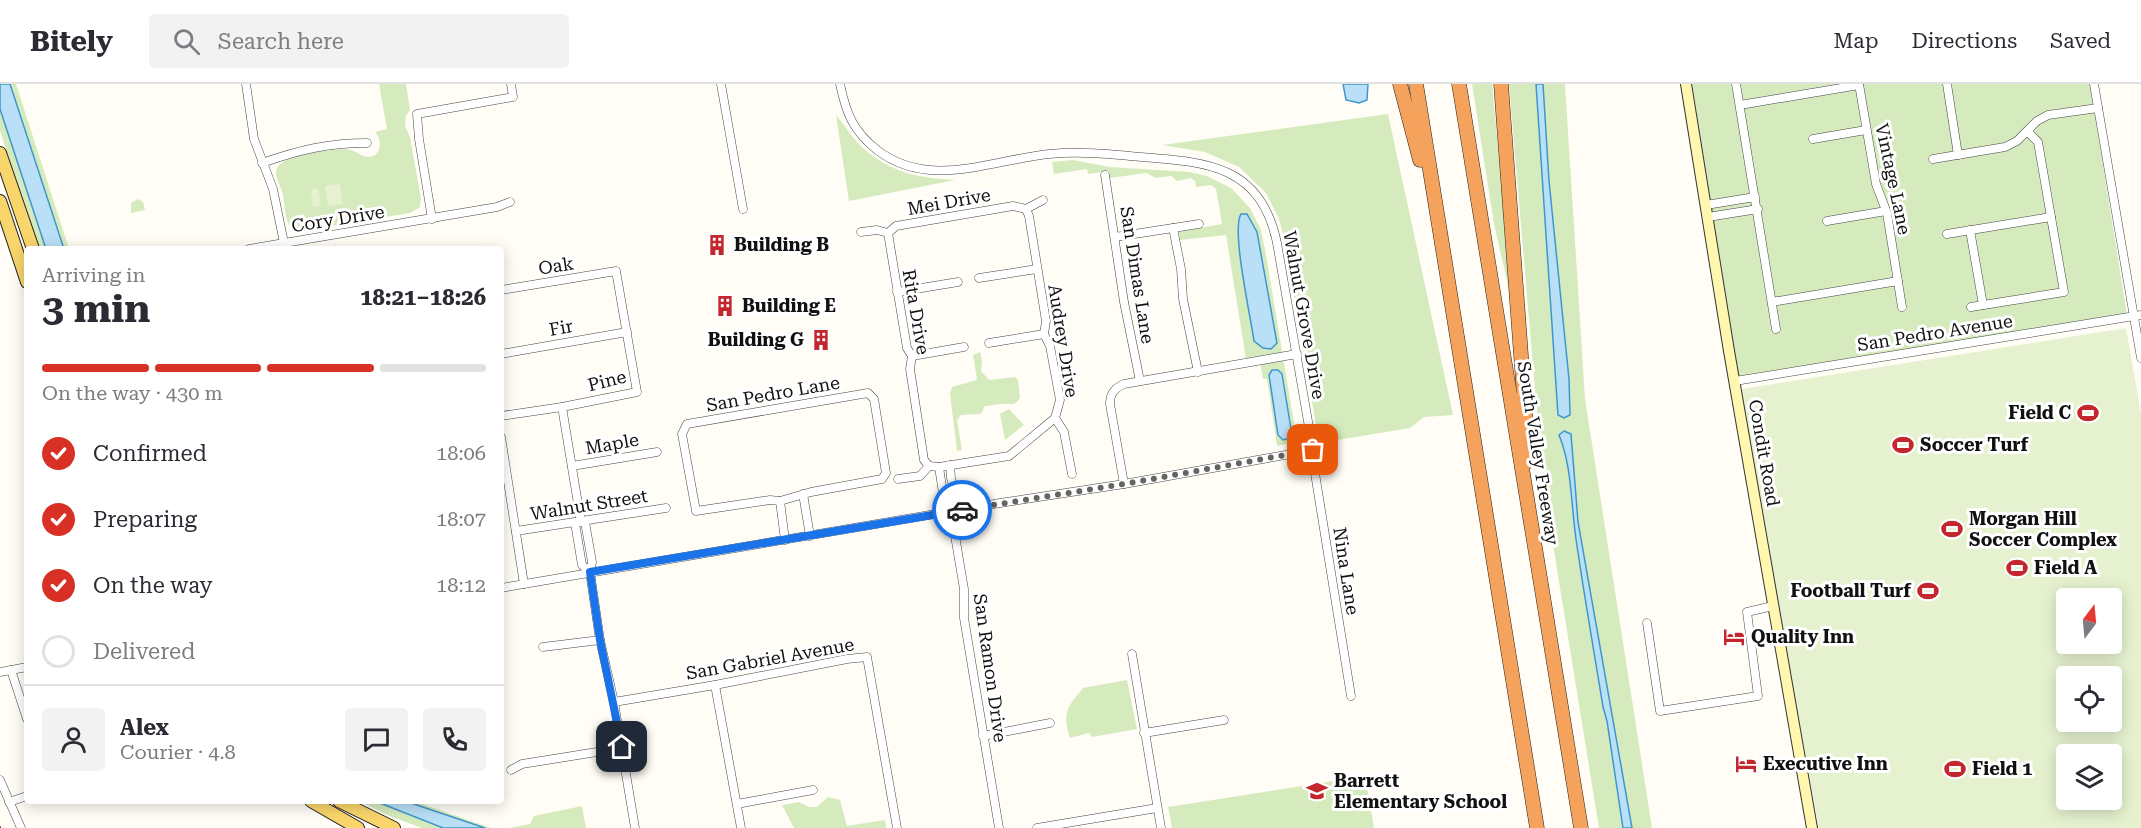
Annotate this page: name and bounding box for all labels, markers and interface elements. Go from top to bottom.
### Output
search box [149,14,569,68]
text: Bitely [30,25,113,58]
icon: search [170,25,203,58]
text: Search here [218,29,344,54]
text: Map [1834,29,1878,53]
text: Directions [1911,29,2017,53]
text: Saved [2050,29,2111,53]
street label: Vintage Lane [1871,121,1916,237]
street label: Mei Drive [906,184,992,219]
street label: Cory Drive [290,201,386,236]
street label: San Dimas Lane [1116,205,1159,345]
street label: Walnut Grove Drive [1279,229,1330,401]
building icon: Building B [705,233,729,257]
place label: Building B [734,234,829,255]
street label: Oak [537,252,575,279]
text: Arriving in [42,263,145,287]
street label: Rita Drive [899,268,934,356]
street label: Audrey Drive [1044,283,1083,399]
text: 18:21–18:26 [360,285,486,310]
text: 3 min [42,286,150,332]
building icon: Building E [713,294,737,318]
place label: Building E [742,295,836,316]
street label: San Pedro Avenue [1856,310,2014,355]
street label: Fir [547,315,575,340]
building icon: Building G [809,328,833,352]
place label: Building G [708,329,804,350]
street label: South Valley Freeway [1514,359,1563,547]
street label: Pine [585,366,628,395]
street label: San Pedro Lane [704,371,841,416]
text: On the way · 430 m [42,381,223,405]
street label: Condit Road [1745,398,1784,509]
sports icon: Field C [2076,401,2100,425]
place label: Field C [2008,402,2071,423]
pin [1287,424,1338,475]
street label: Maple [584,428,640,459]
icon: bag [1296,433,1329,466]
sports icon: Soccer Turf [1891,433,1915,457]
place label: Soccer Turf [1920,434,2030,455]
icon: check [42,437,75,470]
text: Confirmed [93,441,207,466]
text: 18:06 [436,441,486,465]
courier [932,480,992,540]
street label: Walnut Street [529,485,649,524]
icon: car [946,494,979,527]
icon: check [42,503,75,536]
text: Preparing [93,507,197,532]
text: 18:07 [436,507,486,531]
place label: Morgan Hill Soccer Complex [1969,508,2117,550]
sports icon: Morgan Hill Soccer Complex [1940,517,1964,541]
street label: Nina Lane [1329,526,1364,616]
sports icon: Field A [2005,556,2029,580]
place label: Field A [2034,557,2097,578]
icon: check [42,569,75,602]
text: On the way [93,573,213,598]
text: 18:12 [436,573,486,597]
sports icon: Football Turf [1916,579,1940,603]
place label: Football Turf [1791,580,1912,601]
north arrow [2056,588,2122,654]
map controls [2056,588,2122,810]
street label: San Ramon Drive [970,592,1011,744]
hotel icon: Quality Inn [1722,625,1746,649]
place label: Quality Inn [1751,626,1854,647]
street label: San Gabriel Avenue [684,633,856,684]
text: Delivered [93,639,195,664]
button: locate [2056,666,2122,732]
button: person [42,708,105,771]
button: chat [345,708,408,771]
button: phone [423,708,486,771]
text: Alex [120,715,169,740]
pin [596,721,647,772]
icon: home [605,730,638,763]
text: Courier · 4.8 [120,740,236,764]
button: layers [2056,744,2122,810]
hotel icon: Executive Inn [1734,752,1758,776]
place label: Executive Inn [1763,753,1888,774]
sports icon: Field 1 [1943,757,1967,781]
place label: Field 1 [1972,758,2032,779]
place label: Barrett Elementary School [1334,770,1507,812]
school or university icon: Barrett Elementary School [1305,779,1329,803]

